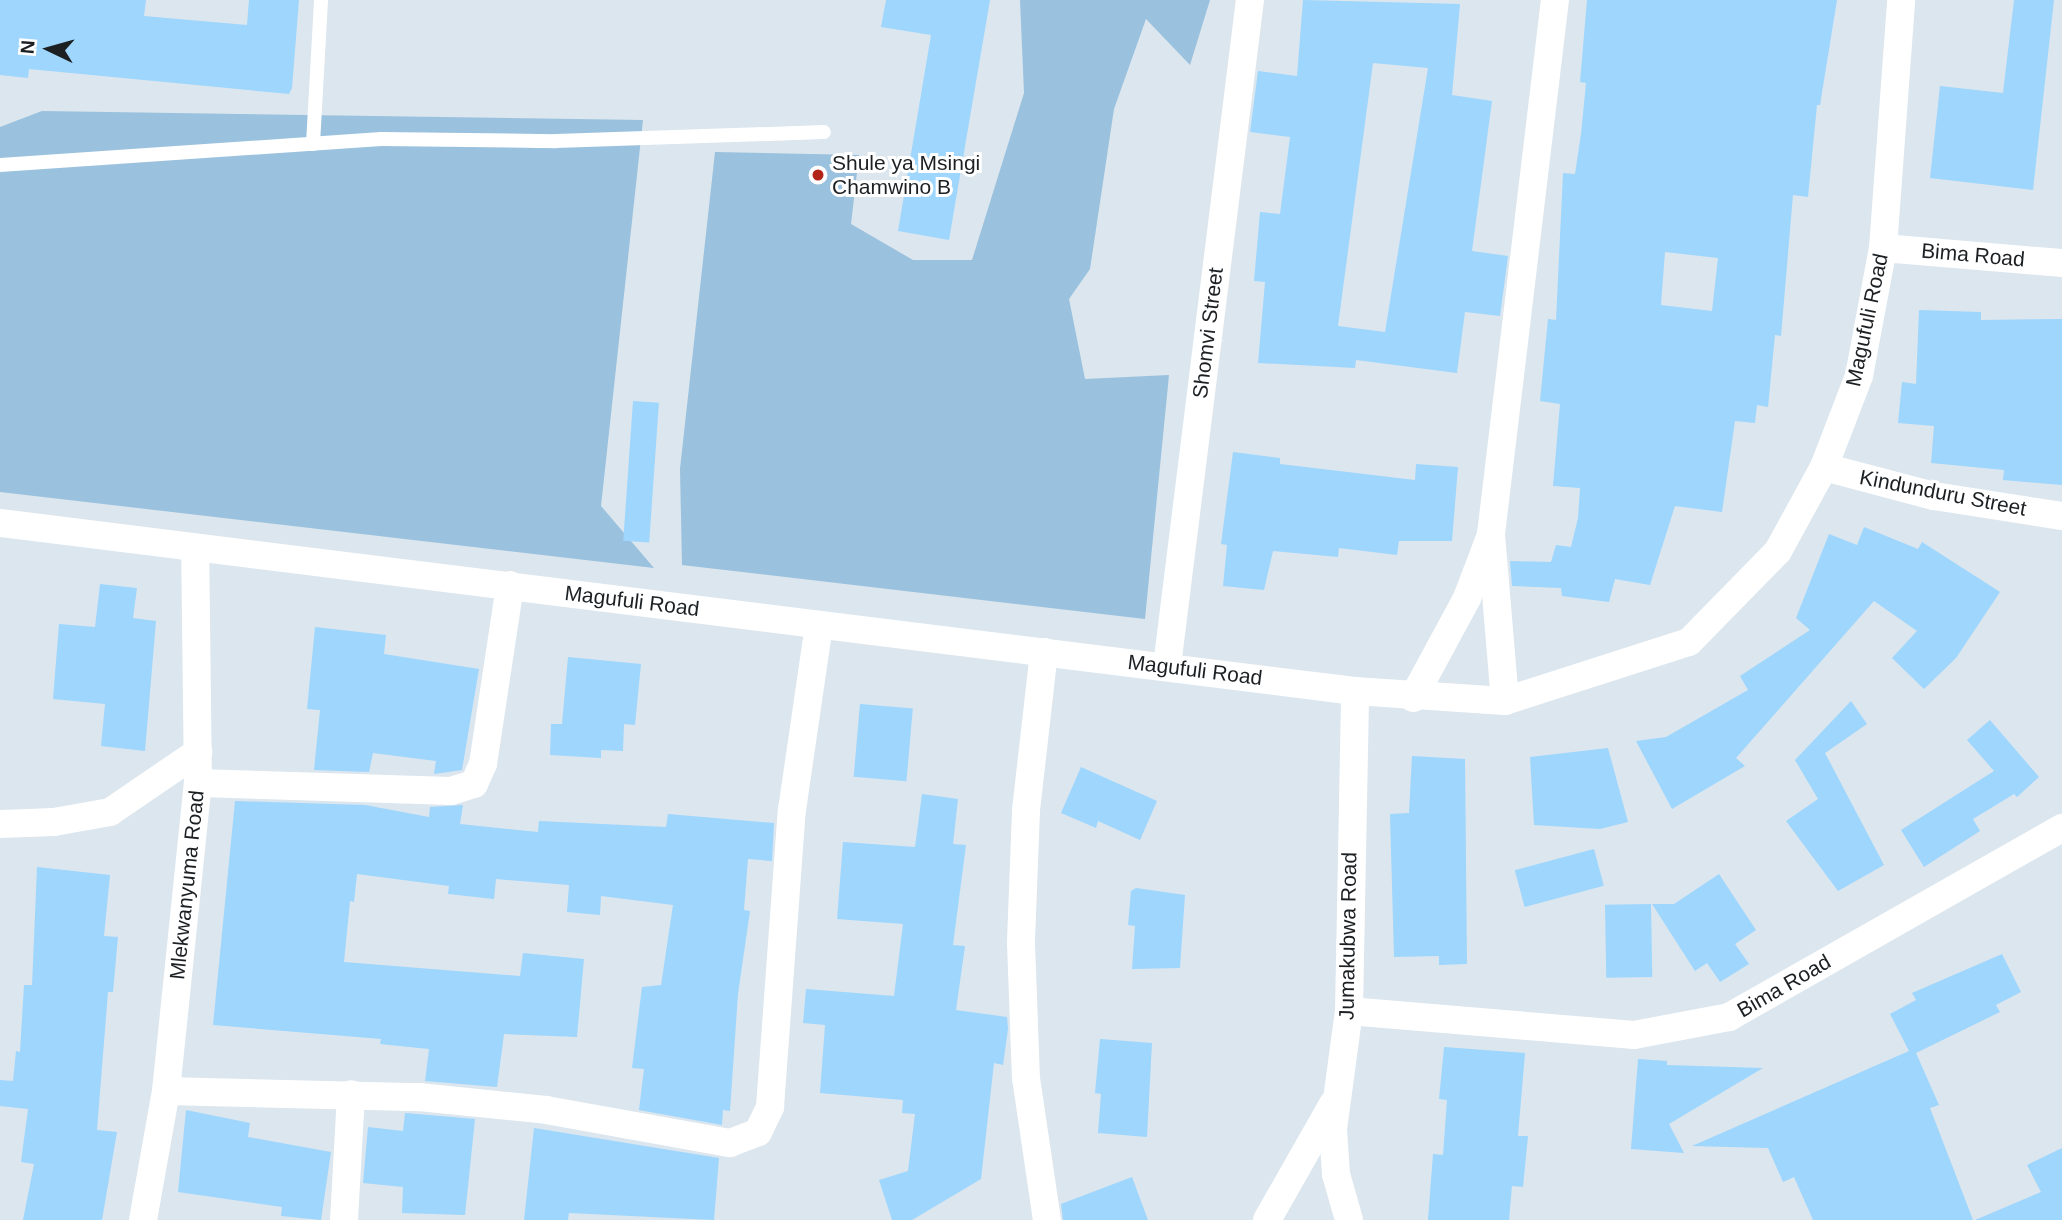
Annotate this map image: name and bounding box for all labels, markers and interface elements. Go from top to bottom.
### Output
north arrow [14,14,84,84]
text: N [17,39,39,55]
place label: Shule ya Msingi Chamwino B [832,150,980,200]
marker: Shule ya Msingi Chamwino B [810,167,826,183]
street label: Bima Road [1920,238,2026,272]
street label: Magufuli Road [1841,251,1893,389]
street label: Shomvi Street [1187,266,1229,400]
street label: Kindunduru Street [1858,464,2028,522]
street label: Magufuli Road [563,580,701,622]
street label: Magufuli Road [1126,649,1264,691]
street label: Mlekwanyuma Road [165,789,209,981]
street label: Jumakubwa Road [1334,852,1362,1020]
street label: Bima Road [1733,949,1835,1023]

